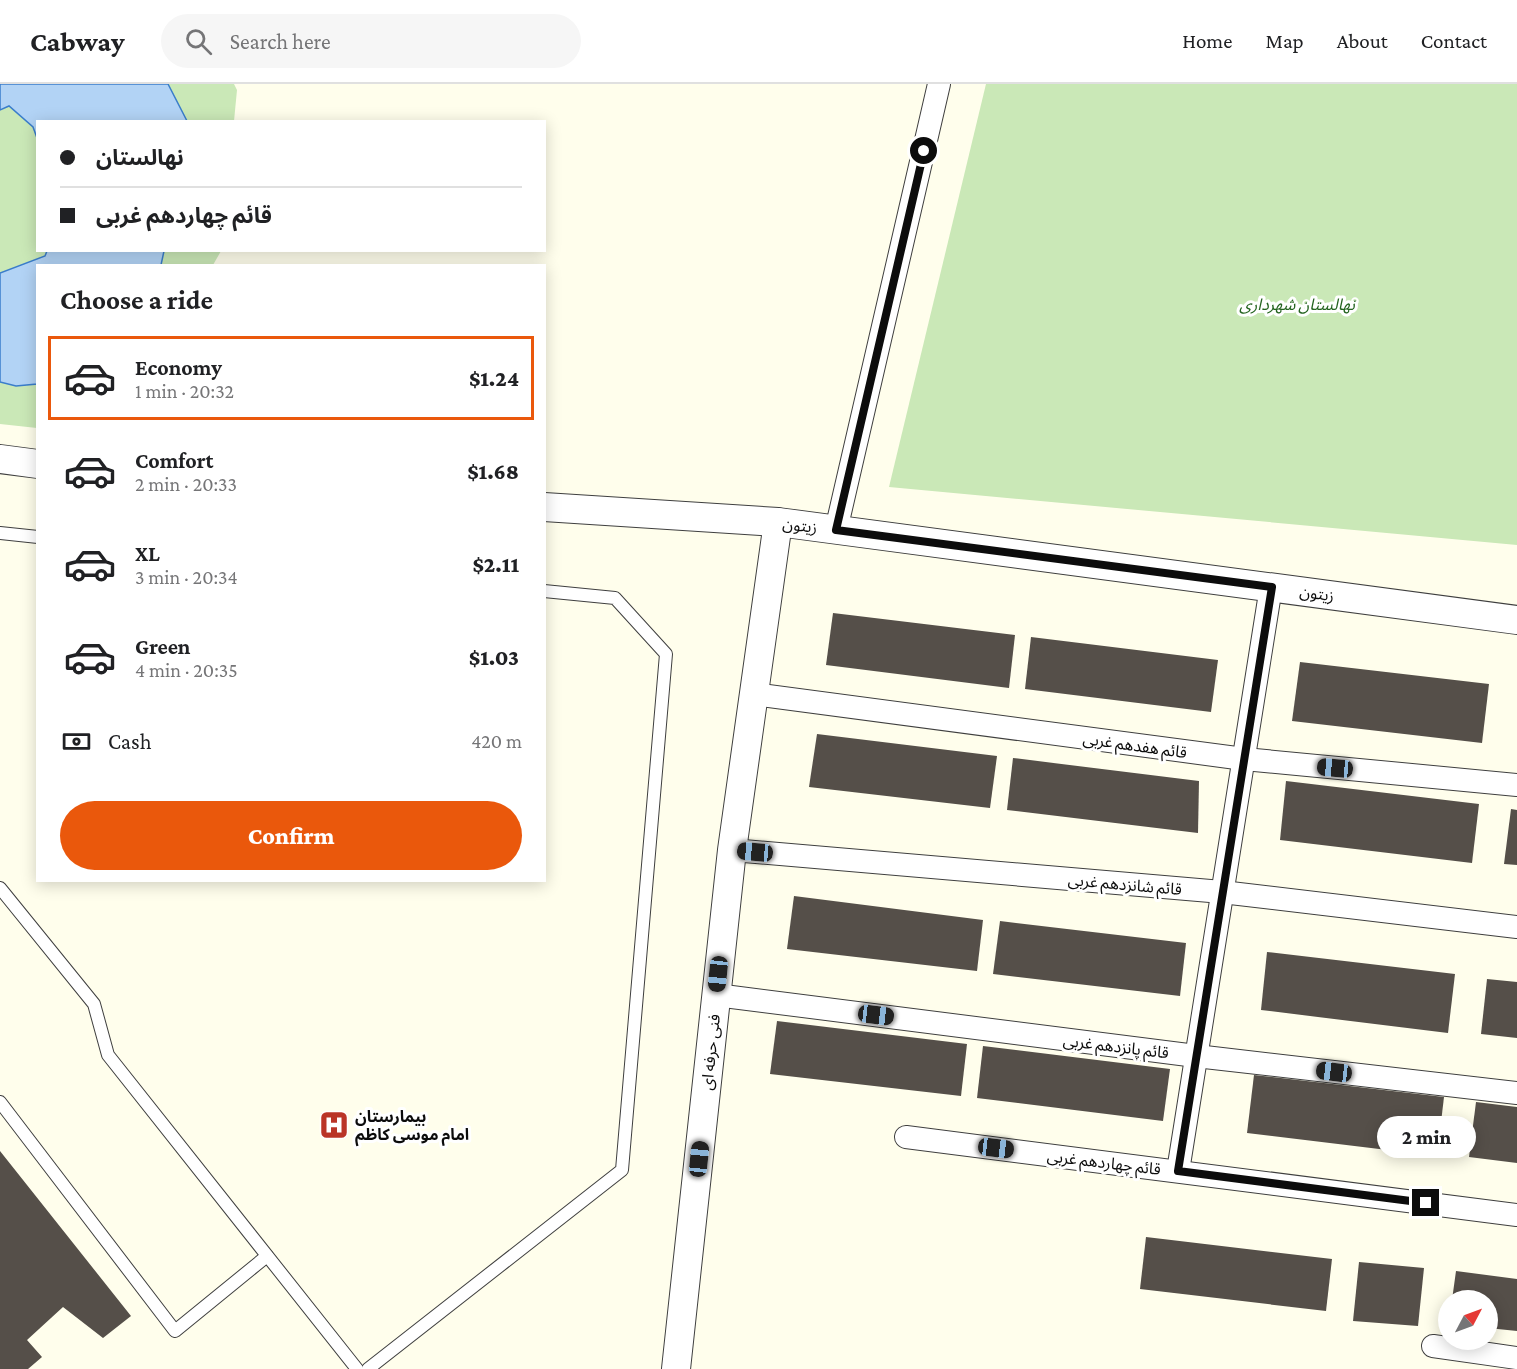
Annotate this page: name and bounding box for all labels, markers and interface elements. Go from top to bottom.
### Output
search box [161,14,581,68]
icon: search [182,25,215,58]
text: Cabway [30,26,125,57]
text: Search here [230,29,331,54]
text: Home [1182,29,1232,53]
text: Map [1265,29,1304,53]
text: About [1337,29,1388,53]
text: Contact [1421,29,1487,53]
route start [910,137,937,164]
text: نهالستان [96,145,184,170]
text: قائم چهاردهم غربی [96,203,272,228]
text: Choose a ride [60,285,213,315]
park label: نهالستان شهرداری [1239,296,1356,314]
icon: car [63,351,117,405]
text: Economy [135,355,222,380]
text: $1.24 [469,366,519,391]
text: 1 min · 20:32 [135,380,234,402]
icon: car [63,444,117,498]
text: Comfort [135,448,213,473]
text: $1.68 [467,459,519,484]
text: 2 min · 20:33 [135,473,237,495]
street label: زیتون [782,515,818,537]
icon: car [63,537,117,591]
text: XL [135,541,160,566]
text: $2.11 [472,552,519,577]
text: 3 min · 20:34 [135,566,238,588]
street label: زیتون [1298,583,1335,605]
icon: car [63,630,117,684]
text: Green [135,634,191,659]
text: $1.03 [469,645,519,670]
text: 4 min · 20:35 [135,659,238,681]
icon: cash [60,725,93,758]
text: Cash [108,729,152,754]
text: 420 m [471,730,522,752]
street label: قائم هفدهم غربی [1081,730,1188,765]
car [1316,757,1354,779]
button: Confirm [60,801,522,870]
car [736,841,774,863]
street label: قائم شانزدهم غربی [1067,871,1183,902]
car [707,955,729,993]
car [857,1004,895,1026]
street label: فنی حرفه ای [698,1013,724,1091]
street label: قائم پانزدهم غربی [1062,1032,1170,1065]
car [1315,1061,1353,1083]
place label: بیمارستان امام موسی کاظم [355,1108,469,1147]
hospital icon: بیمارستان امام موسی کاظم [318,1109,350,1141]
callout: 2 min [1376,1116,1476,1158]
text: 2 min [1402,1126,1451,1148]
car [977,1137,1015,1159]
car [688,1140,710,1178]
street label: قائم چهاردهم غربی [1046,1147,1162,1182]
route end [1412,1189,1439,1216]
north arrow [1438,1290,1498,1350]
map controls [1438,1290,1498,1350]

